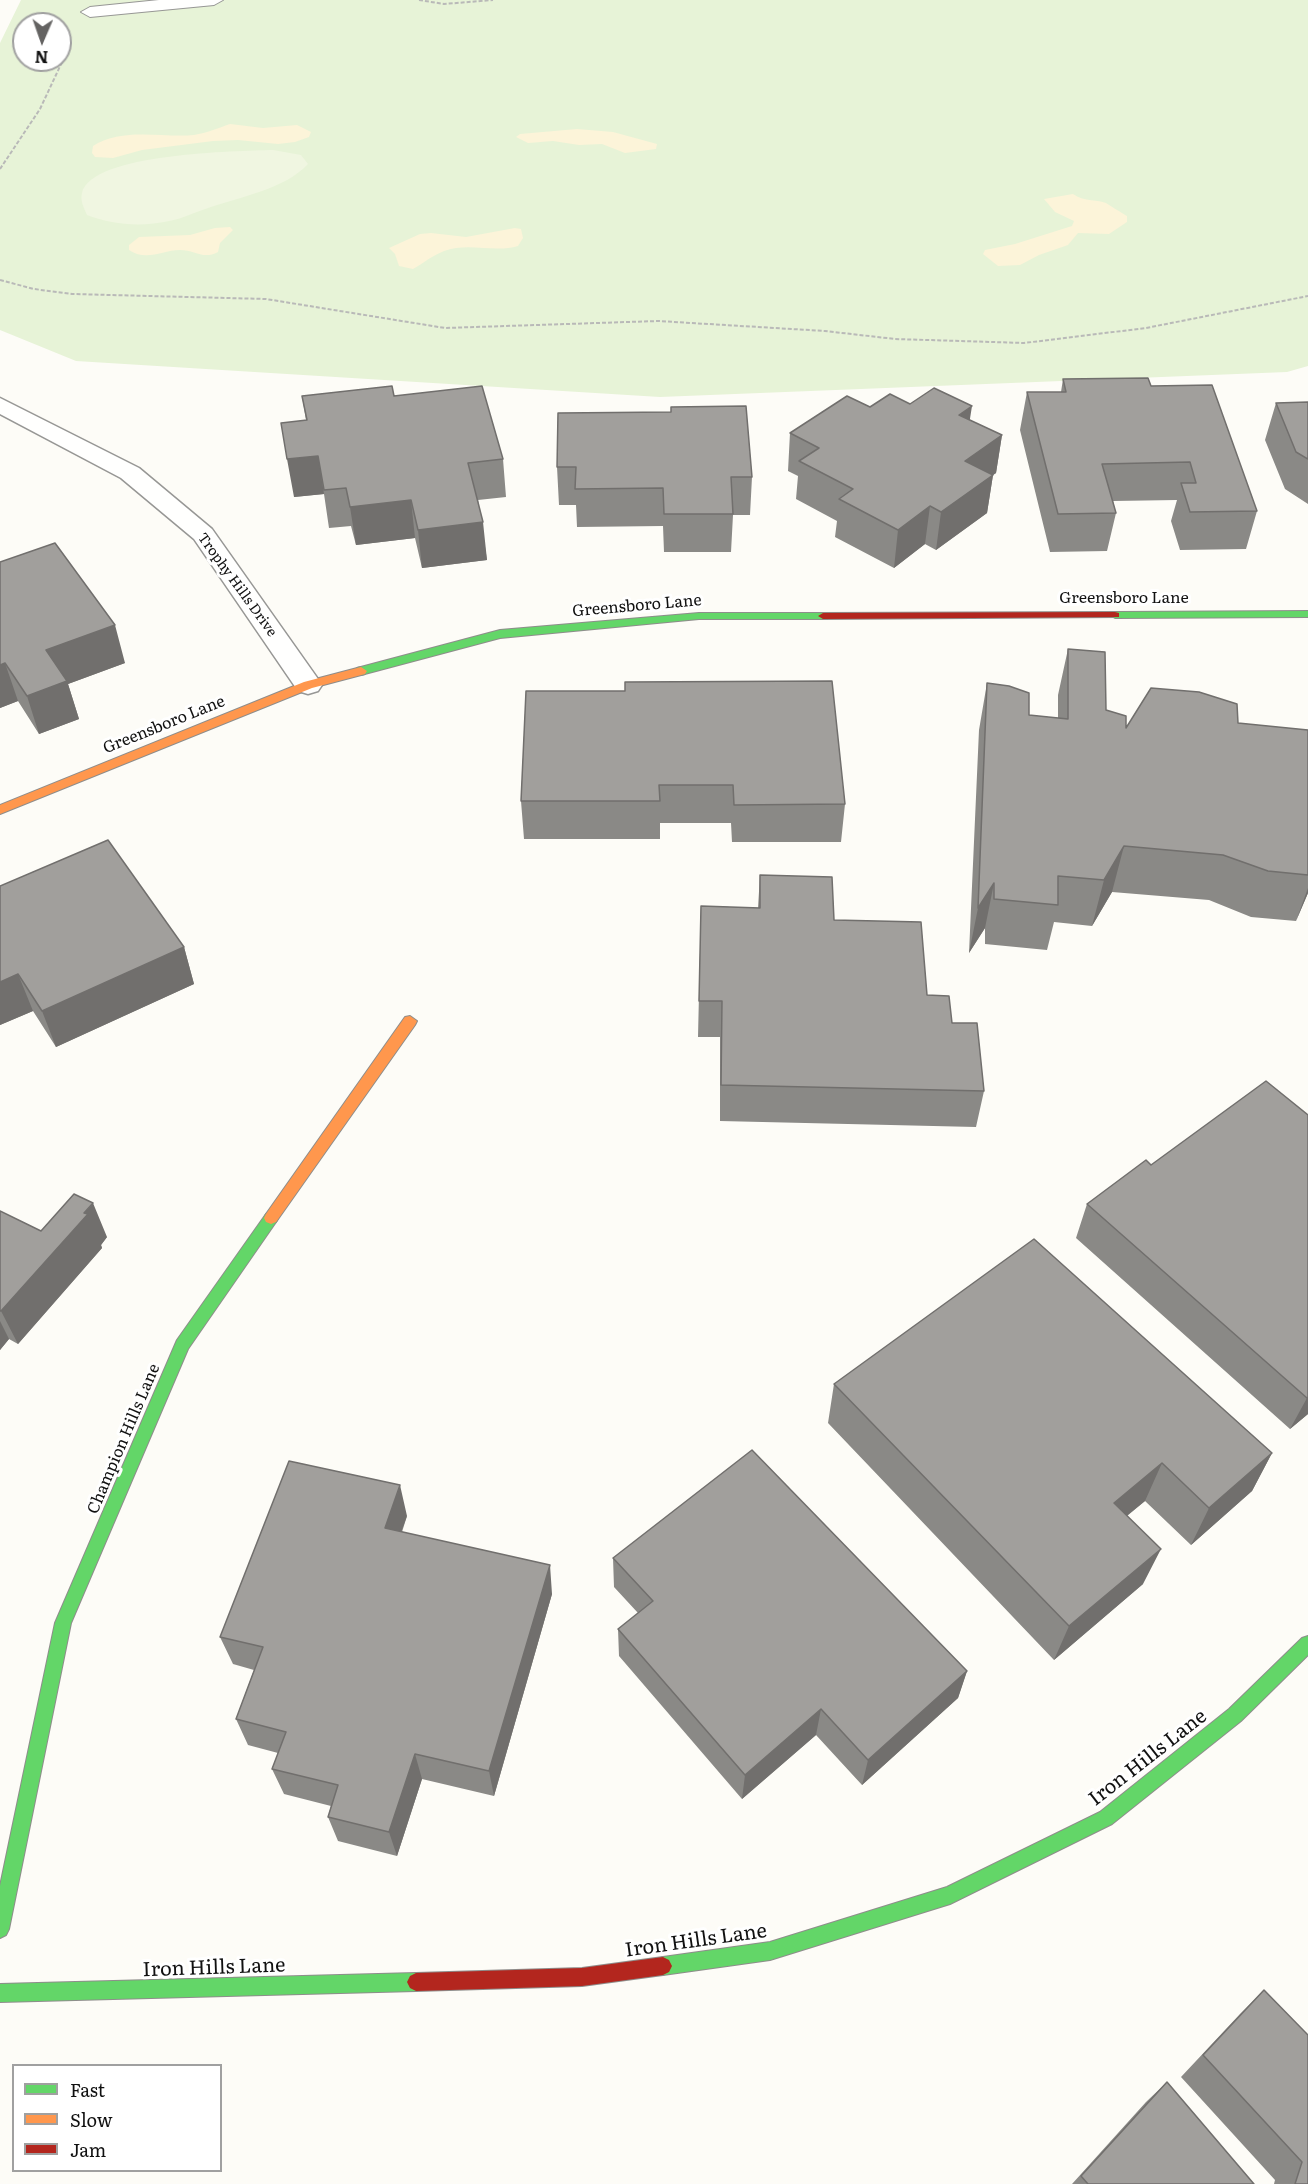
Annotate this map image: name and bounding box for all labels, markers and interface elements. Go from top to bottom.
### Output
north arrow [12,12,72,72]
text: N [34,46,49,70]
street label: Trophy Hills Drive [194,530,280,640]
street label: Greensboro Lane [1059,588,1189,608]
street label: Greensboro Lane [572,591,702,621]
street label: Greensboro Lane [100,692,228,758]
street label: Champion Hills Lane [84,1361,164,1517]
street label: Iron Hills Lane [1084,1705,1212,1811]
street label: Iron Hills Lane [624,1919,768,1963]
street label: Iron Hills Lane [142,1954,286,1982]
legend [12,2064,222,2172]
text: Fast [70,2076,105,2103]
text: Slow [70,2106,112,2133]
text: Jam [70,2136,106,2163]

